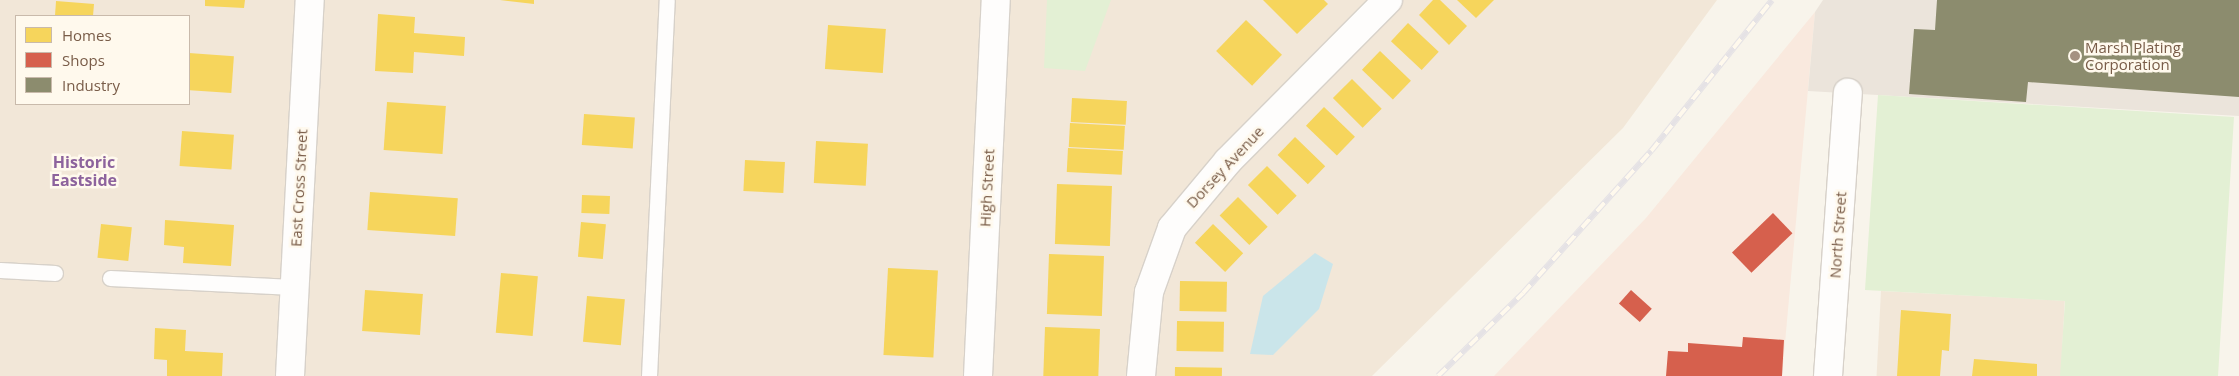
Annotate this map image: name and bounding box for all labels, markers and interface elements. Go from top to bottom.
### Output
legend [15,15,190,105]
text: Homes [62,25,112,45]
place label: Marsh Plating Corporation [2085,38,2181,73]
text: Shops [62,50,105,70]
marker: Marsh Plating Corporation [2069,50,2081,62]
text: Industry [62,75,120,95]
street label: Dorsey Avenue [1183,122,1267,212]
street label: East Cross Street [287,129,311,247]
street label: High Street [976,149,998,227]
district label: Historic Eastside [51,152,117,190]
street label: North Street [1826,191,1850,279]

